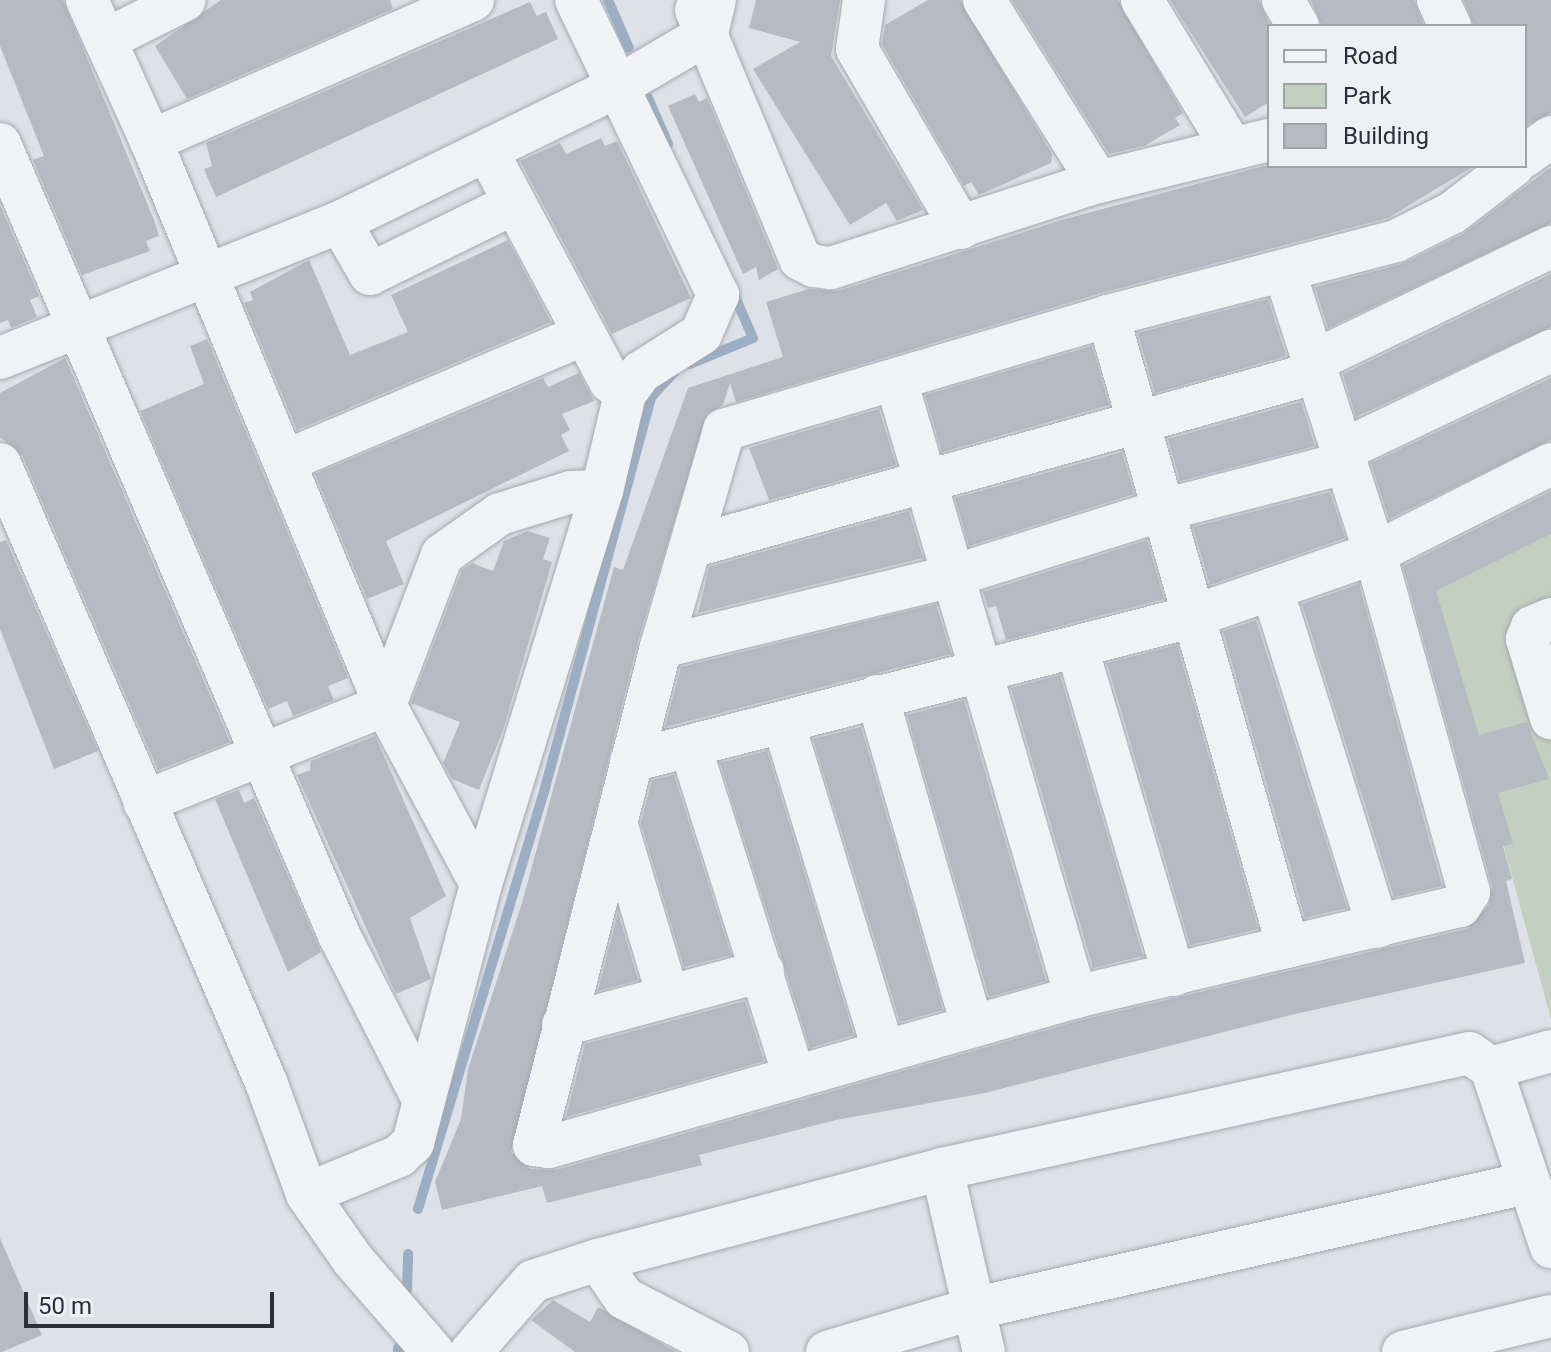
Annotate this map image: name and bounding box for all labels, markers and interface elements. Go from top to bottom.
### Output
legend [1267,24,1527,168]
text: Road [1343,42,1398,70]
text: Park [1343,82,1391,110]
text: Building [1343,122,1429,150]
scale bar [28,1276,278,1326]
text: 50 m [38,1292,92,1320]

